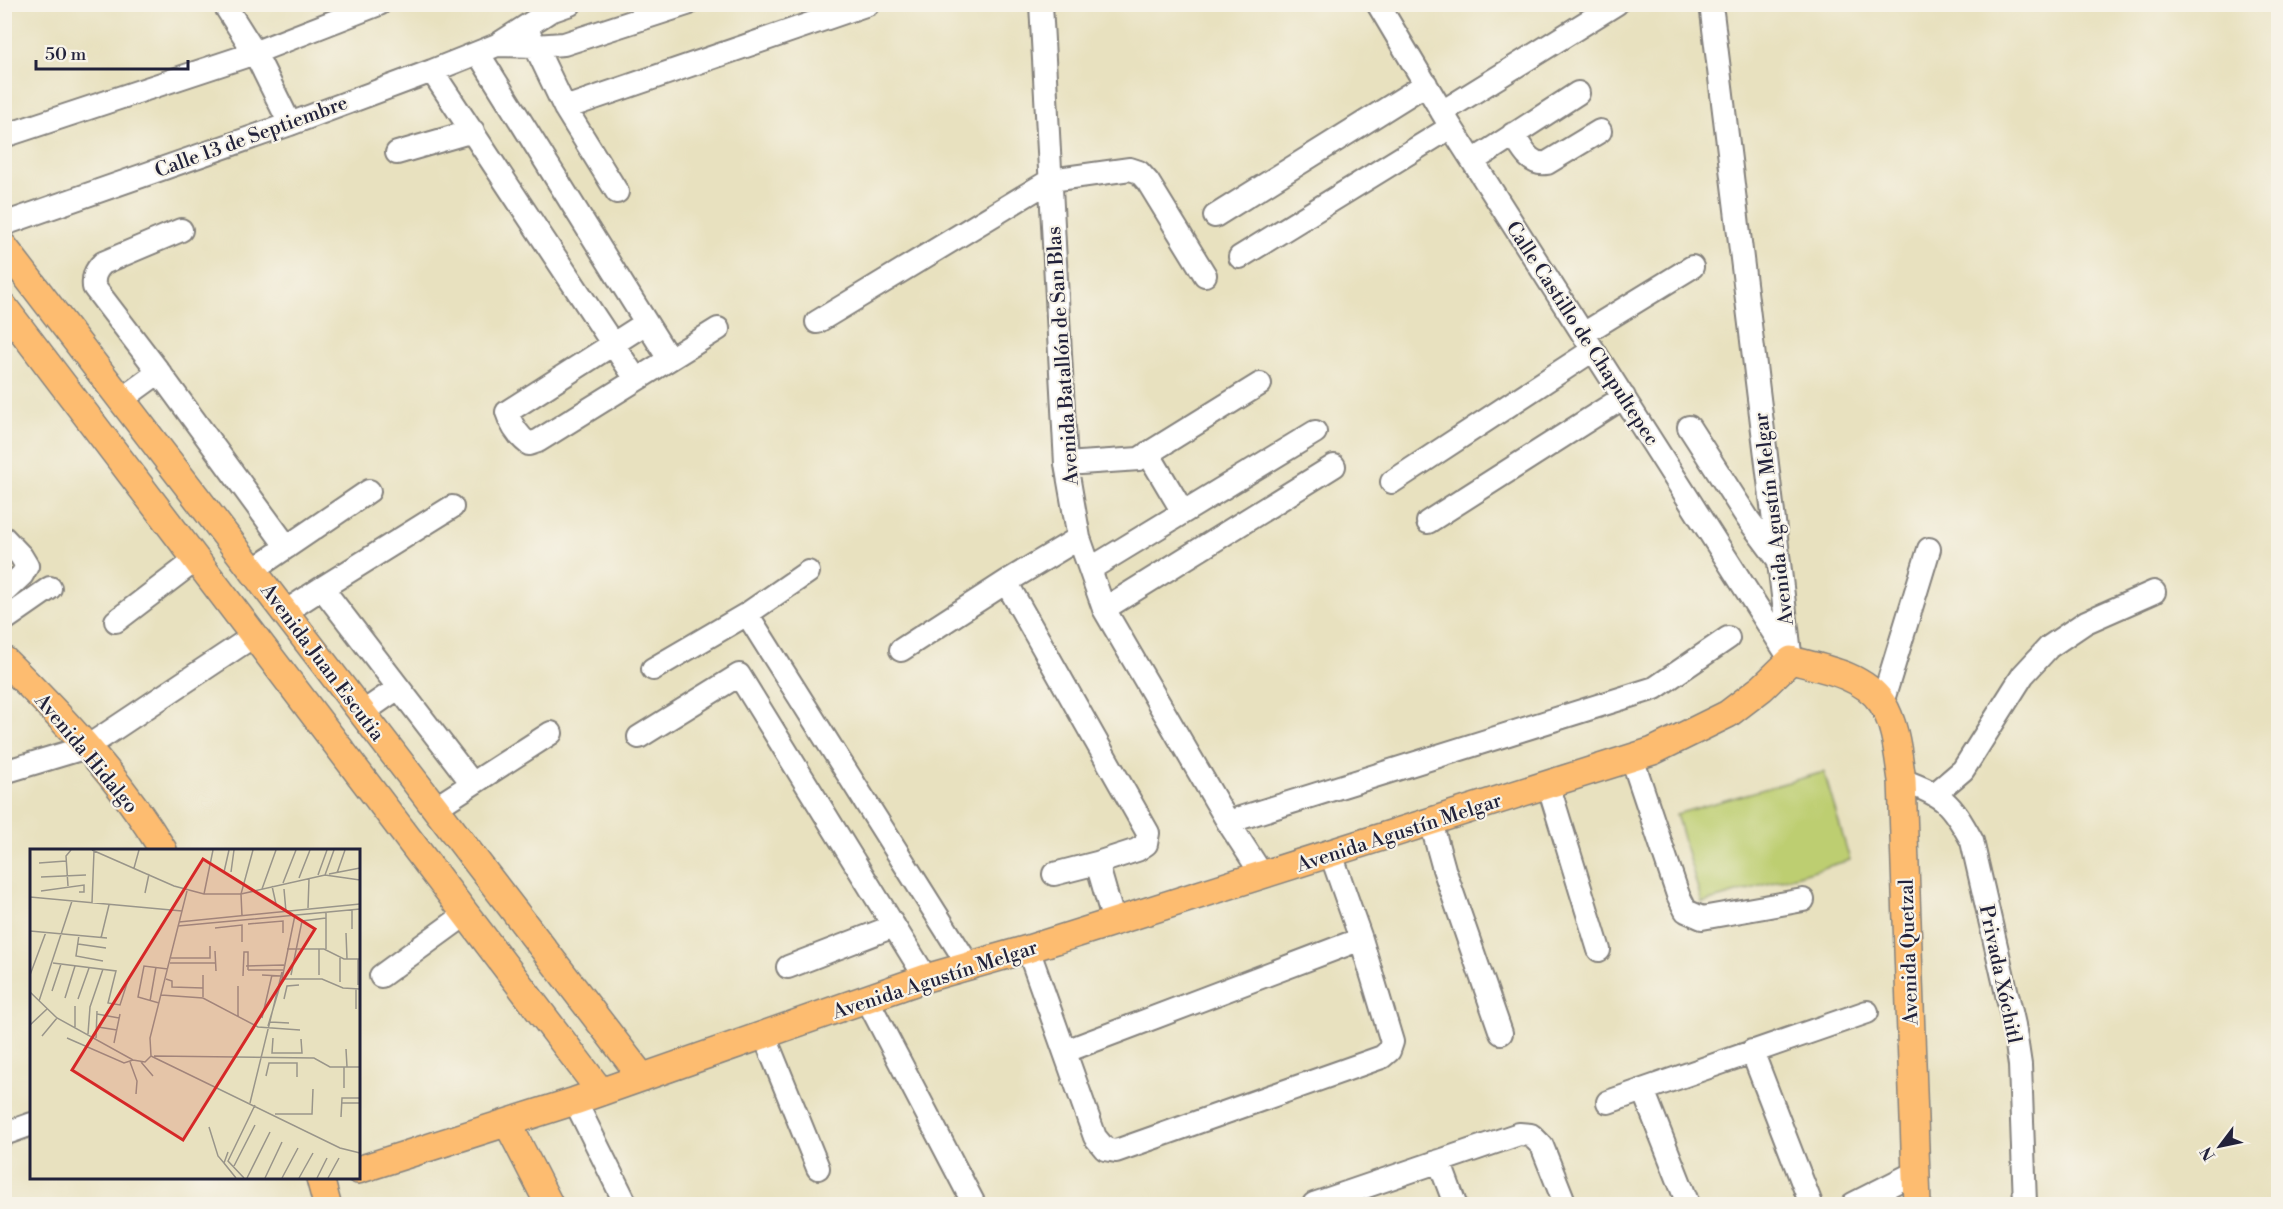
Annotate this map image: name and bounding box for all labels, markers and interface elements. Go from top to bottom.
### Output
scale bar [36,33,188,71]
text: 50 m [45,43,87,66]
street label: Calle 13 de Septiembre [152,91,351,184]
street label: Calle Castillo de Chapultepec [1500,217,1664,451]
street label: Avenida Batallón de San Blas [1042,226,1085,487]
street label: Avenida Agustín Melgar [1749,411,1800,628]
street label: Avenida Juan Escutia [254,578,390,747]
street label: Avenida Hidalgo [28,688,143,819]
street label: Avenida Agustín Melgar [1293,788,1505,879]
inset map [30,849,360,1179]
street label: Avenida Quetzal [1894,878,1925,1027]
street label: Privada Xóchitl [1973,903,2026,1046]
street label: Avenida Agustín Melgar [829,935,1041,1026]
north arrow [2190,1116,2250,1176]
text: N [2196,1142,2220,1164]

